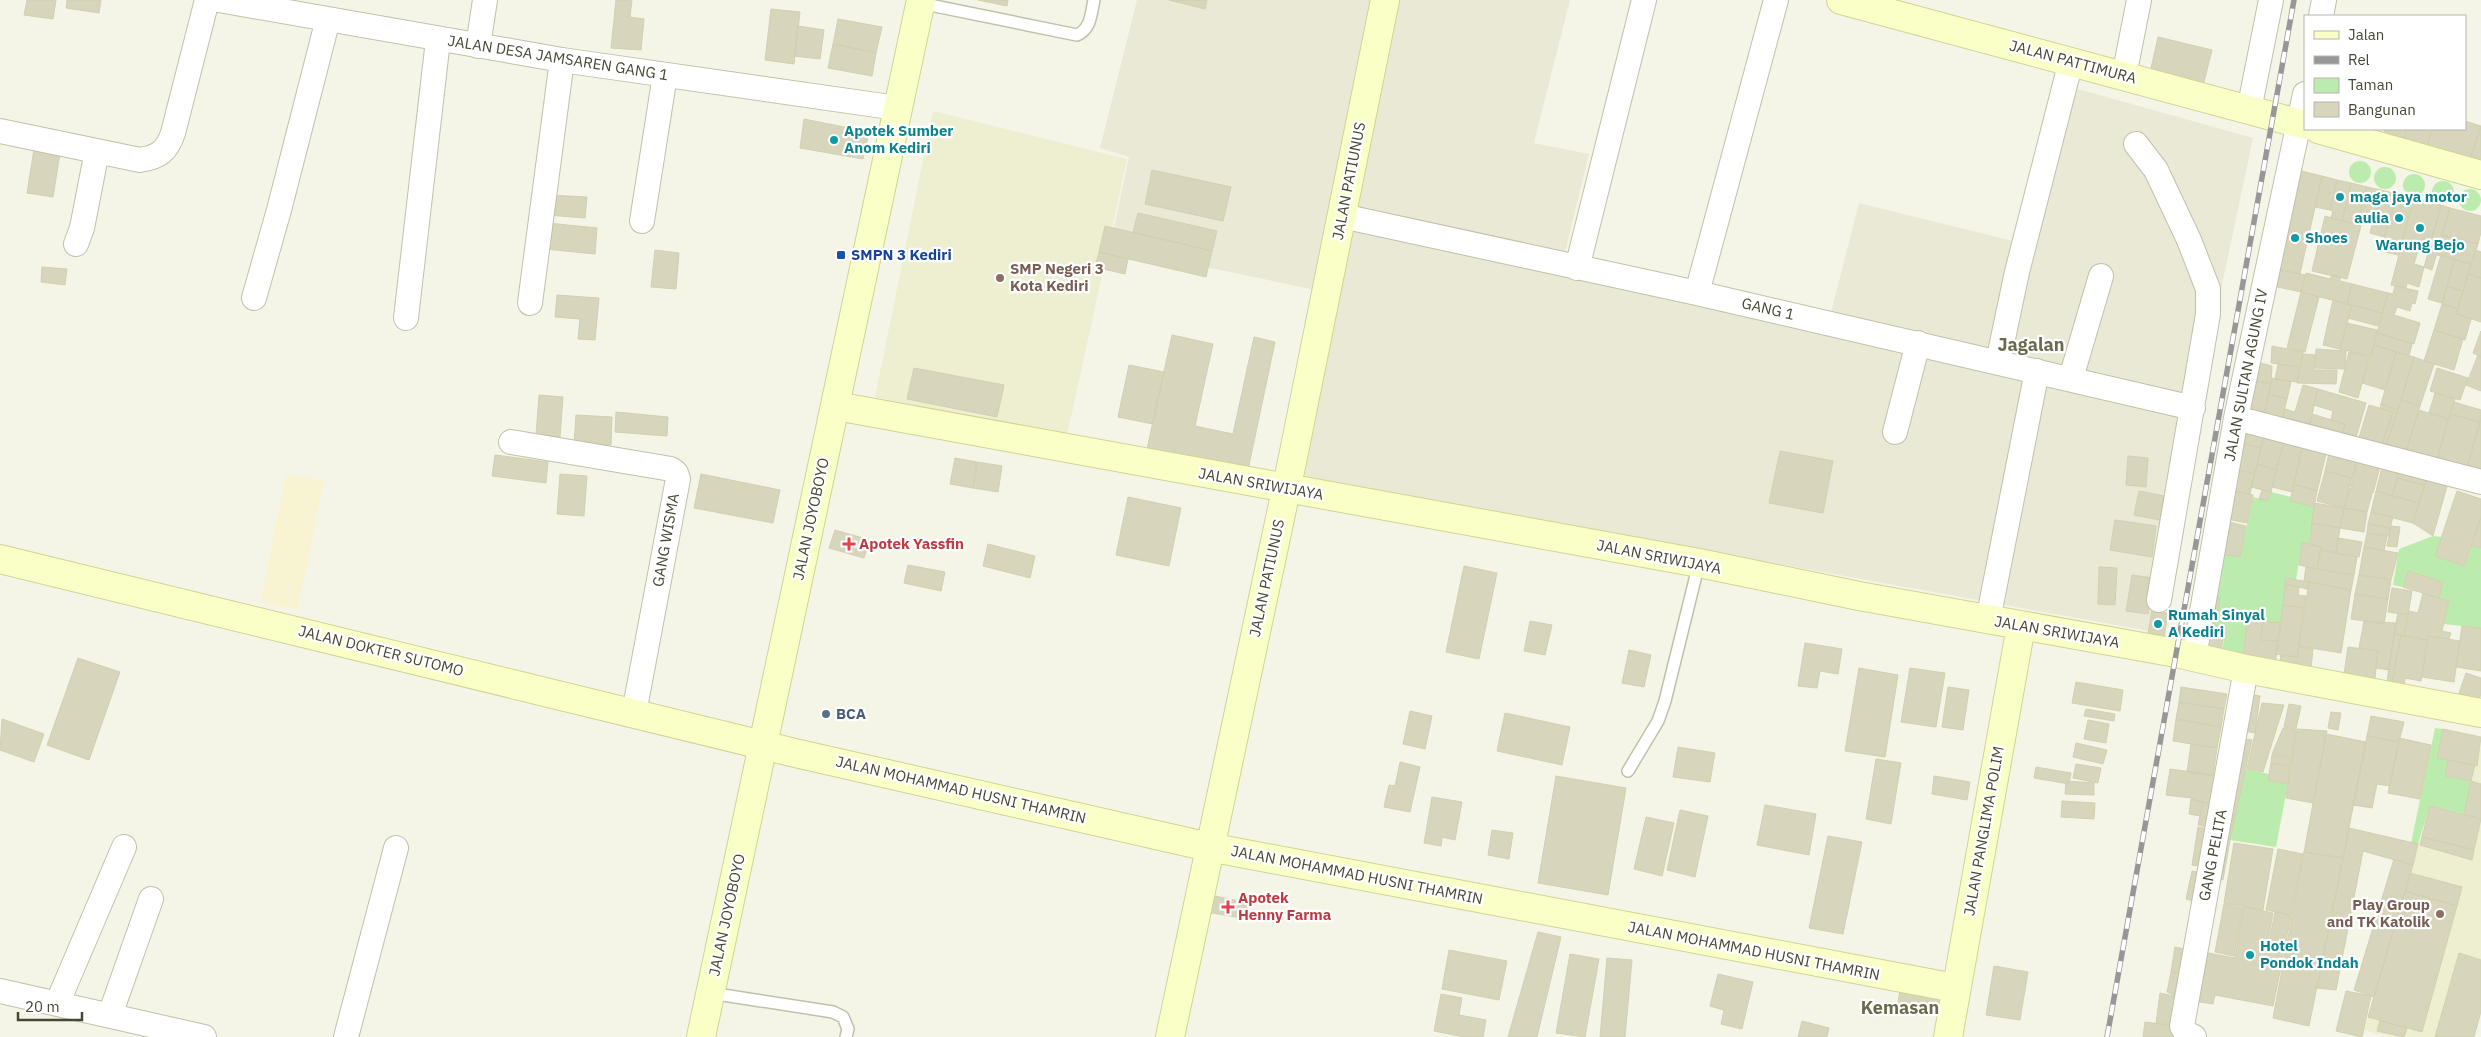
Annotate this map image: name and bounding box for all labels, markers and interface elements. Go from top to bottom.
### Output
legend [2304,15,2466,130]
text: Jalan [2348,25,2384,44]
street label: JALAN DESA JAMSAREN GANG 1 [446,31,670,84]
street label: JALAN PATTIMURA [2008,35,2139,88]
text: Rel [2348,50,2370,69]
text: Taman [2348,75,2393,94]
text: Bangunan [2348,100,2416,119]
street label: JALAN PATIUNUS [1328,120,1369,242]
place label: Apotek Sumber Anom Kediri [844,121,953,157]
marker: Apotek Sumber Anom Kediri [828,134,840,146]
place label: maga jaya motor [2350,187,2467,206]
marker: maga jaya motor [2334,191,2346,203]
place label: aulia [2354,208,2389,227]
marker: aulia [2393,212,2405,224]
marker: Warung Bejo [2414,222,2426,234]
place label: Shoes [2305,228,2348,247]
marker: Shoes [2289,232,2301,244]
place label: Warung Bejo [2375,235,2465,254]
place label: SMPN 3 Kediri [851,245,952,264]
marker: SMPN 3 Kediri [835,249,847,261]
place label: SMP Negeri 3 Kota Kediri [1010,259,1104,295]
marker: SMP Negeri 3 Kota Kediri [994,272,1006,284]
street label: JALAN SULTAN AGUNG IV [2219,287,2272,463]
street label: GANG 1 [1740,293,1796,324]
district label: Jagalan [1998,333,2064,356]
street label: JALAN JOYOBOYO [788,456,833,582]
street label: JALAN SRIWIJAYA [1197,463,1325,504]
street label: GANG WISMA [648,491,683,588]
street label: JALAN PATIUNUS [1245,517,1288,639]
place label: Apotek Yassfin [859,534,964,553]
street label: JALAN SRIWIJAYA [1595,535,1723,578]
marker: Apotek Yassfin [843,538,855,550]
place label: Rumah Sinyal A Kediri [2168,605,2265,641]
street label: JALAN SRIWIJAYA [1993,611,2121,652]
marker: Rumah Sinyal A Kediri [2152,618,2164,630]
street label: JALAN DOKTER SUTOMO [296,621,466,680]
place label: BCA [836,704,866,723]
marker: BCA [820,708,832,720]
street label: JALAN PANGLIMA POLIM [1959,745,2008,917]
street label: JALAN MOHAMMAD HUSNI THAMRIN [834,751,1088,828]
street label: GANG PELITA [2194,807,2231,902]
street label: JALAN MOHAMMAD HUSNI THAMRIN [1230,841,1485,908]
street label: JALAN JOYOBOYO [704,852,749,978]
place label: Apotek Henny Farma [1238,888,1332,924]
place label: Play Group and TK Katolik [2327,895,2430,931]
marker: Apotek Henny Farma [1222,901,1234,913]
marker: Play Group and TK Katolik [2434,908,2446,920]
street label: JALAN MOHAMMAD HUSNI THAMRIN [1627,917,1882,984]
place label: Hotel Pondok Indah [2260,936,2359,972]
marker: Hotel Pondok Indah [2244,949,2256,961]
scale bar [18,990,81,1022]
district label: Kemasan [1861,996,1939,1019]
text: 20 m [25,997,60,1016]

